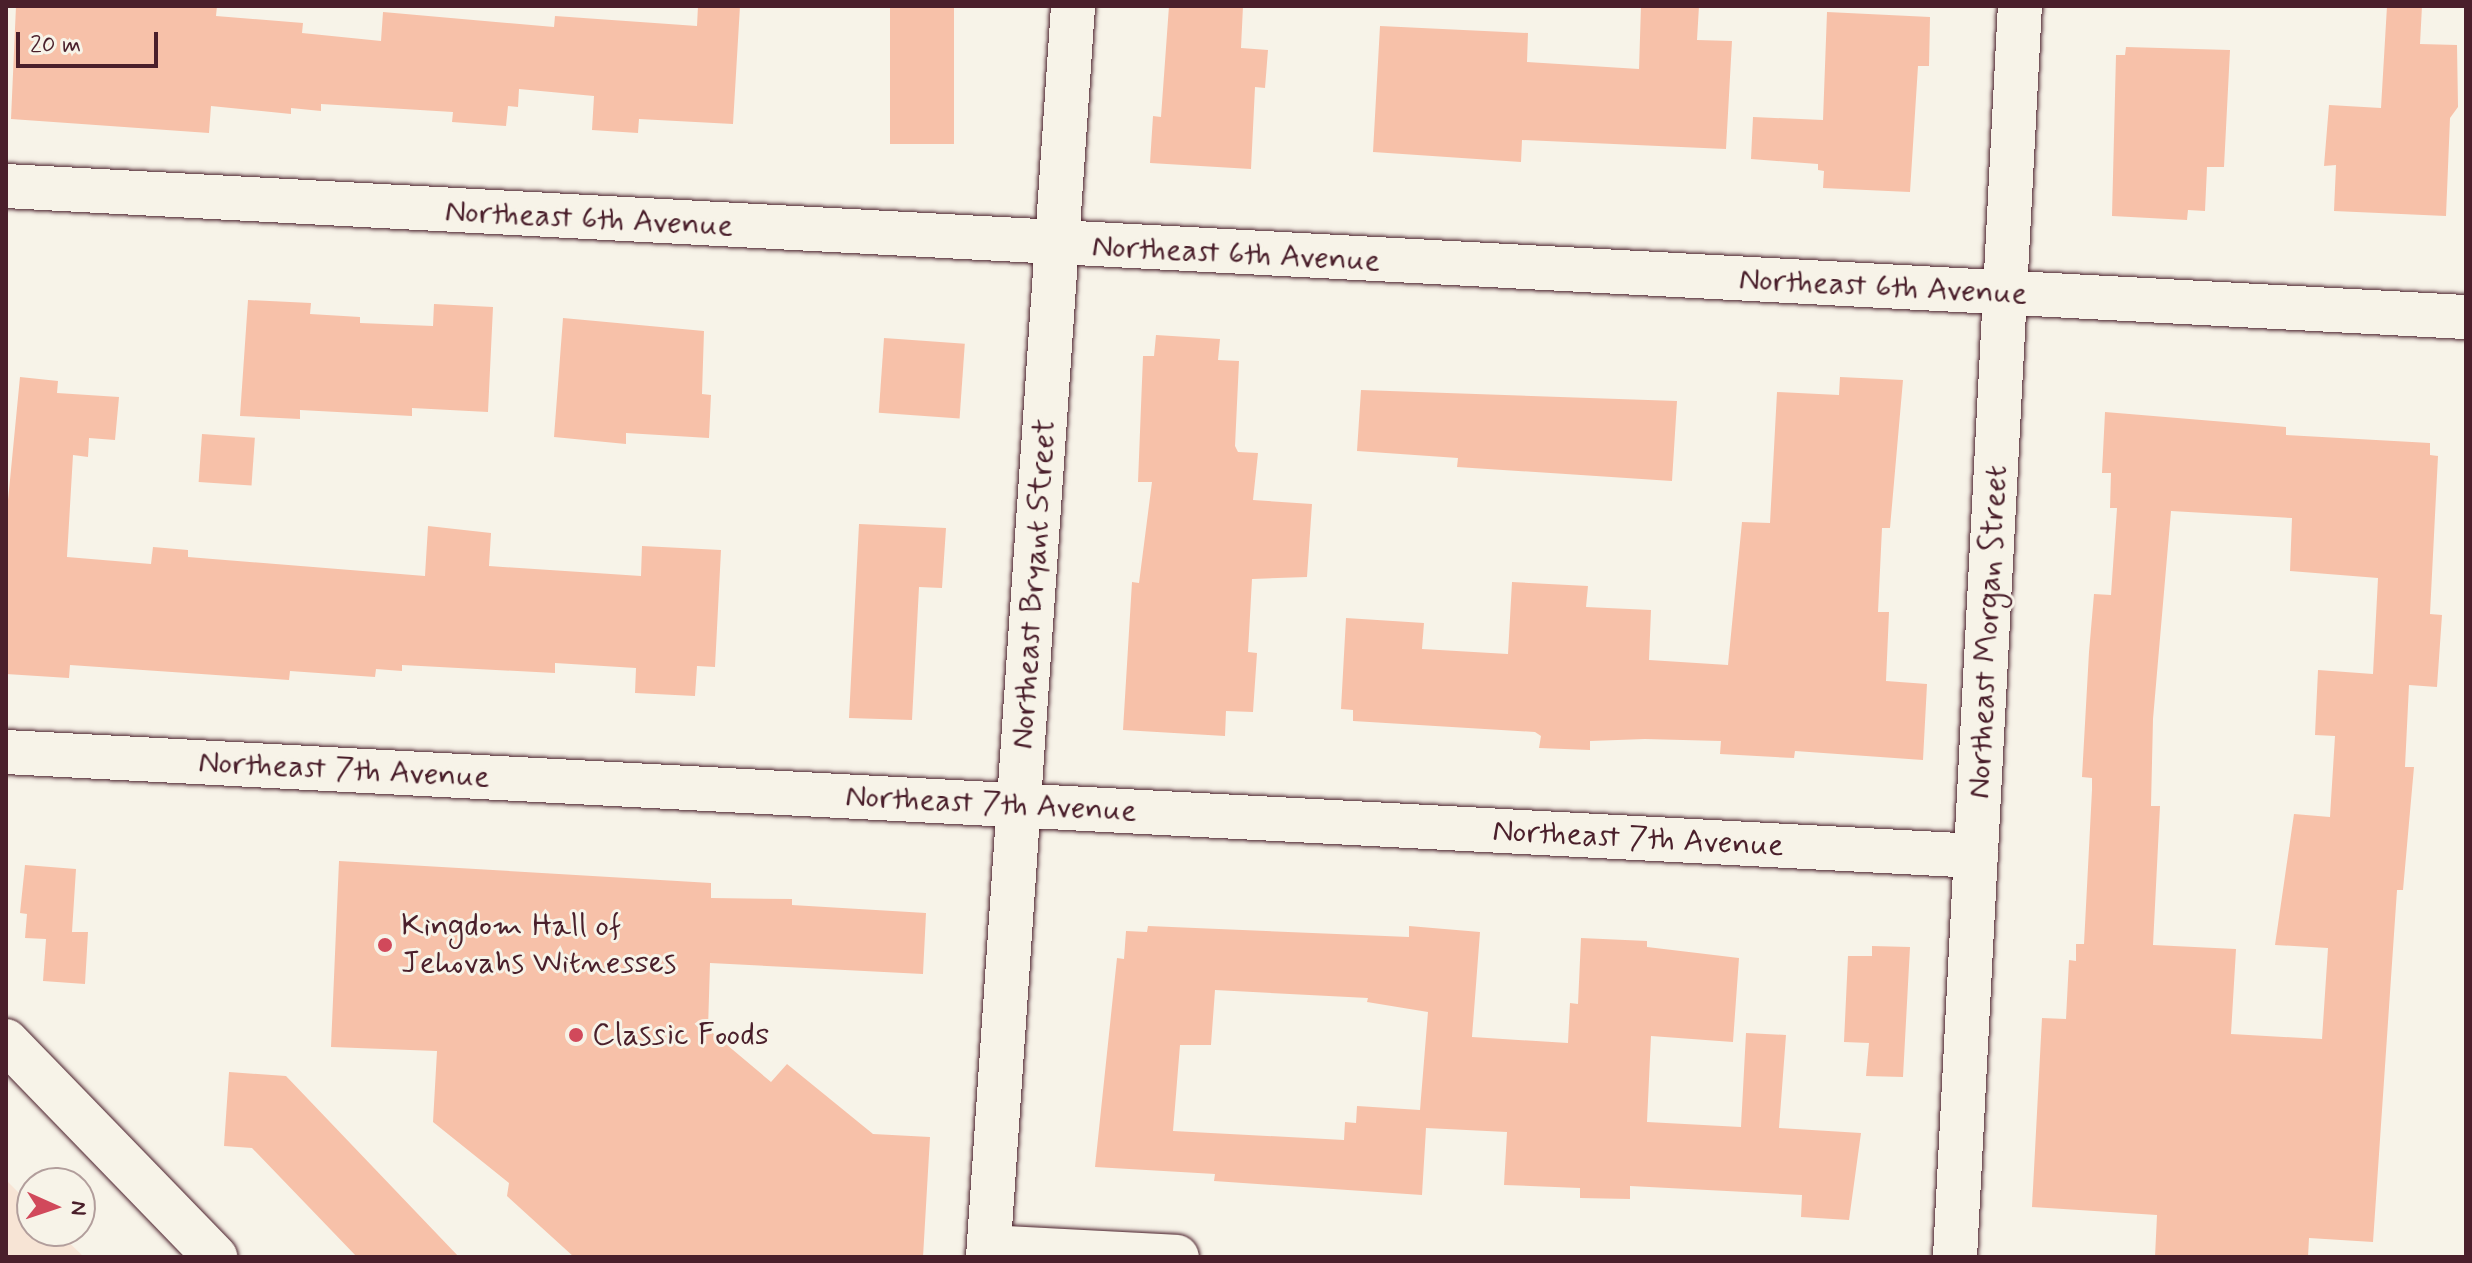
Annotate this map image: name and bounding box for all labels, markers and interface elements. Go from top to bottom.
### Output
scale bar [20,16,162,66]
text: 20 m [30,30,81,61]
street label: Northeast 6th Avenue [444,192,734,246]
street label: Northeast 6th Avenue [1091,227,1381,281]
street label: Northeast 6th Avenue [1738,260,2028,314]
street label: Northeast Bryant Street [1003,418,1065,750]
street label: Northeast Morgan Street [1960,462,2016,802]
street label: Northeast 7th Avenue [197,743,491,797]
street label: Northeast 7th Avenue [844,777,1138,831]
street label: Northeast 7th Avenue [1491,812,1785,866]
place label: Kingdom Hall of Jehovahs Witnesses [401,908,676,983]
marker: Kingdom Hall of Jehovahs Witnesses [376,936,394,954]
place label: Classic Foods [592,1016,769,1054]
marker: Classic Foods [567,1026,585,1044]
north arrow [16,1167,96,1247]
text: N [64,1200,92,1216]

